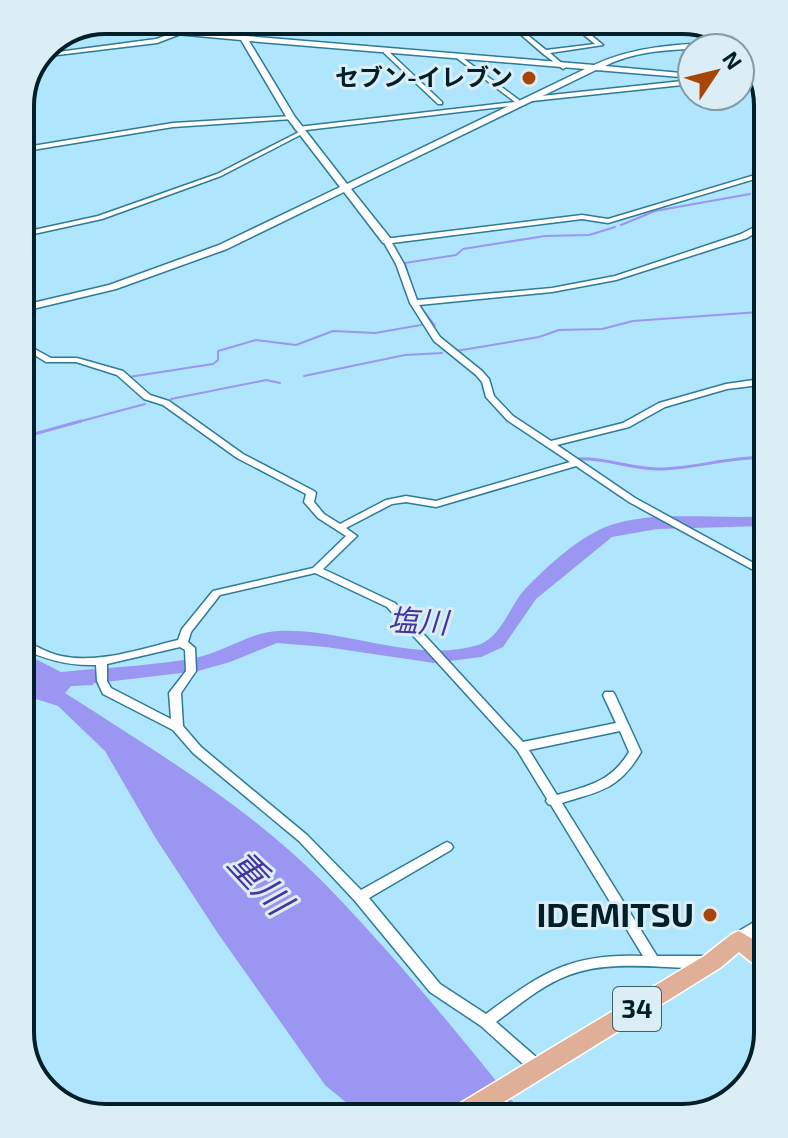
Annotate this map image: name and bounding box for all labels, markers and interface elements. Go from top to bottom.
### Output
north arrow [676,32,756,112]
text: N [718,46,748,74]
place label: セブン-イレブン [335,62,513,91]
marker: セブン-イレブン [520,69,538,87]
water label: 塩川 [387,600,452,640]
water label: 重川 [221,840,304,925]
place label: IDEMITSU [536,893,694,934]
marker: IDEMITSU [701,906,719,924]
road number: 34 [613,987,661,1031]

